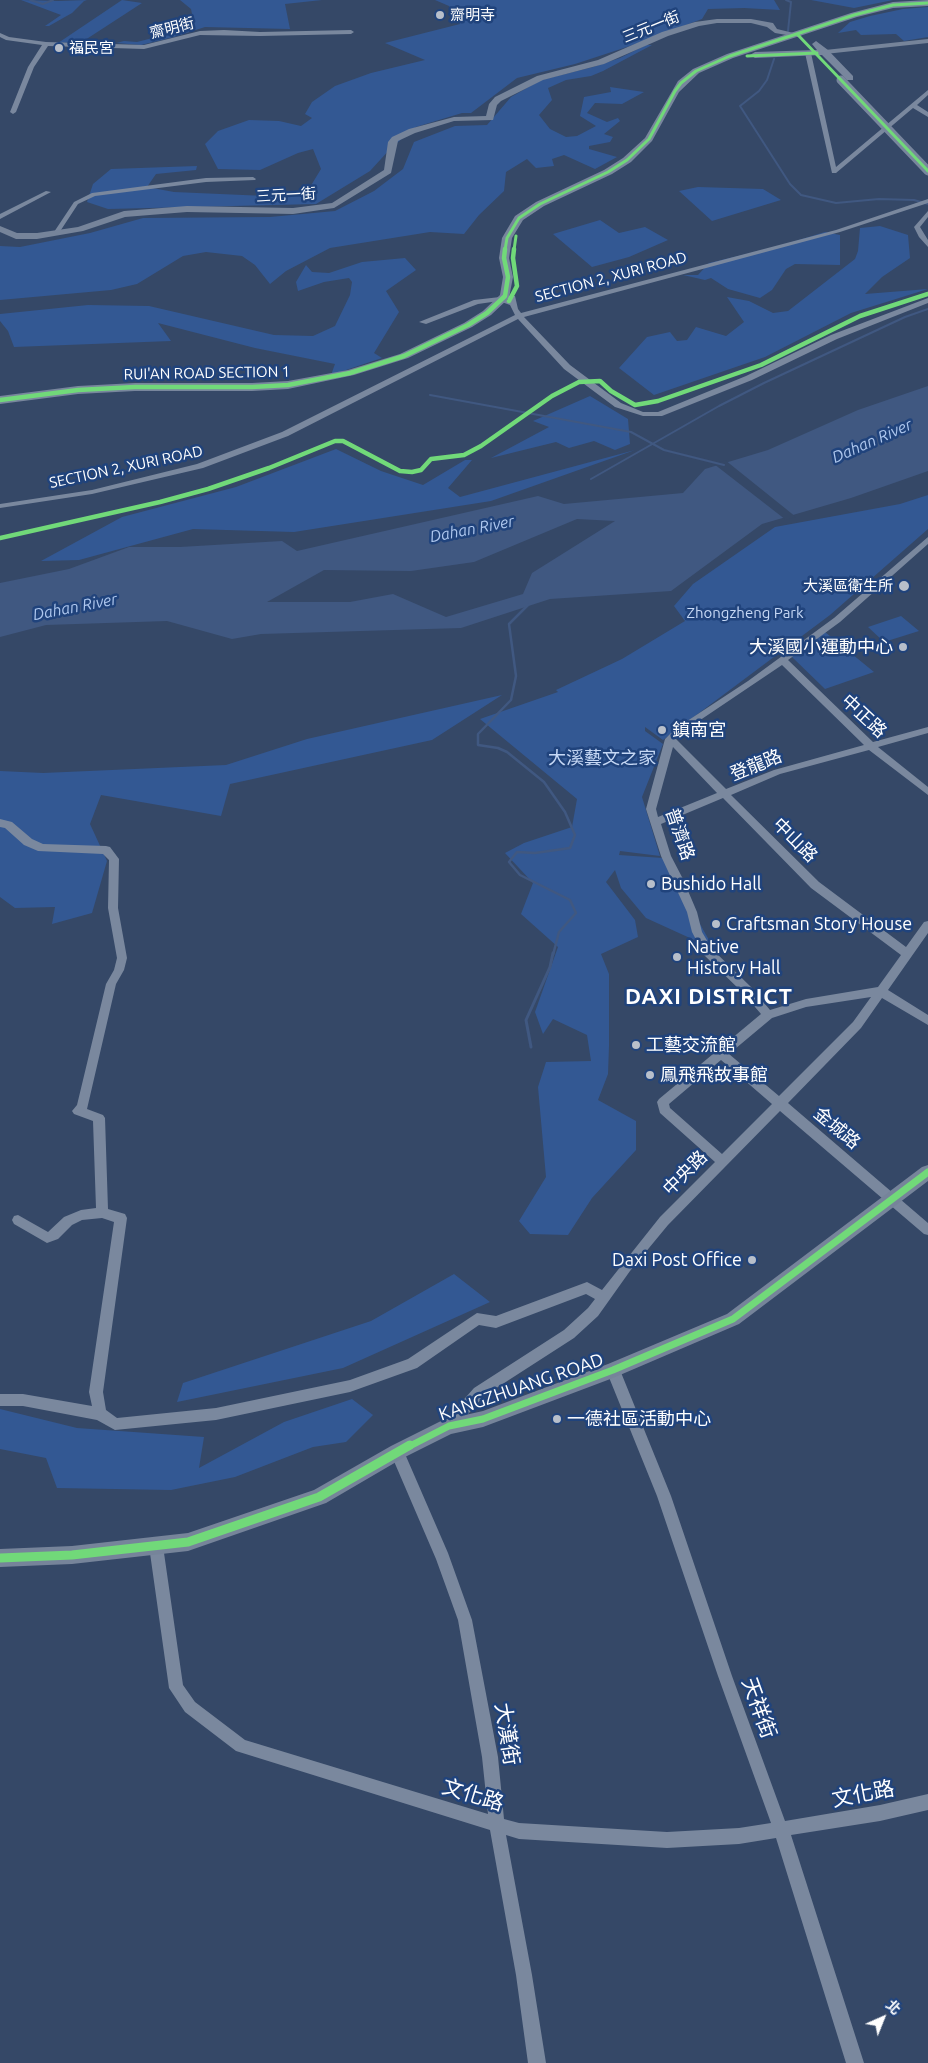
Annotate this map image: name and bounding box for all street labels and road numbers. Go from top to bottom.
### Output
street label: 三元一街 [620,7,682,47]
street label: 齋明街 [148,14,196,42]
street label: 三元一街 [256,184,316,206]
street label: SECTION 2, XURI ROAD [533,248,689,306]
street label: RUI'AN ROAD SECTION 1 [124,363,290,383]
street label: SECTION 2, XURI ROAD [48,442,204,492]
street label: 中正路 [837,690,891,742]
street label: 登龍路 [727,745,785,785]
street label: 普濟路 [661,805,699,863]
street label: 中山路 [768,813,822,867]
street label: 金城路 [809,1102,865,1154]
street label: 中央路 [658,1146,712,1200]
street label: KANGZHUANG ROAD [436,1349,606,1425]
street label: 天祥街 [736,1674,782,1742]
street label: 大漢街 [490,1701,524,1767]
street label: 文化路 [439,1774,507,1816]
street label: 文化路 [830,1776,896,1812]

